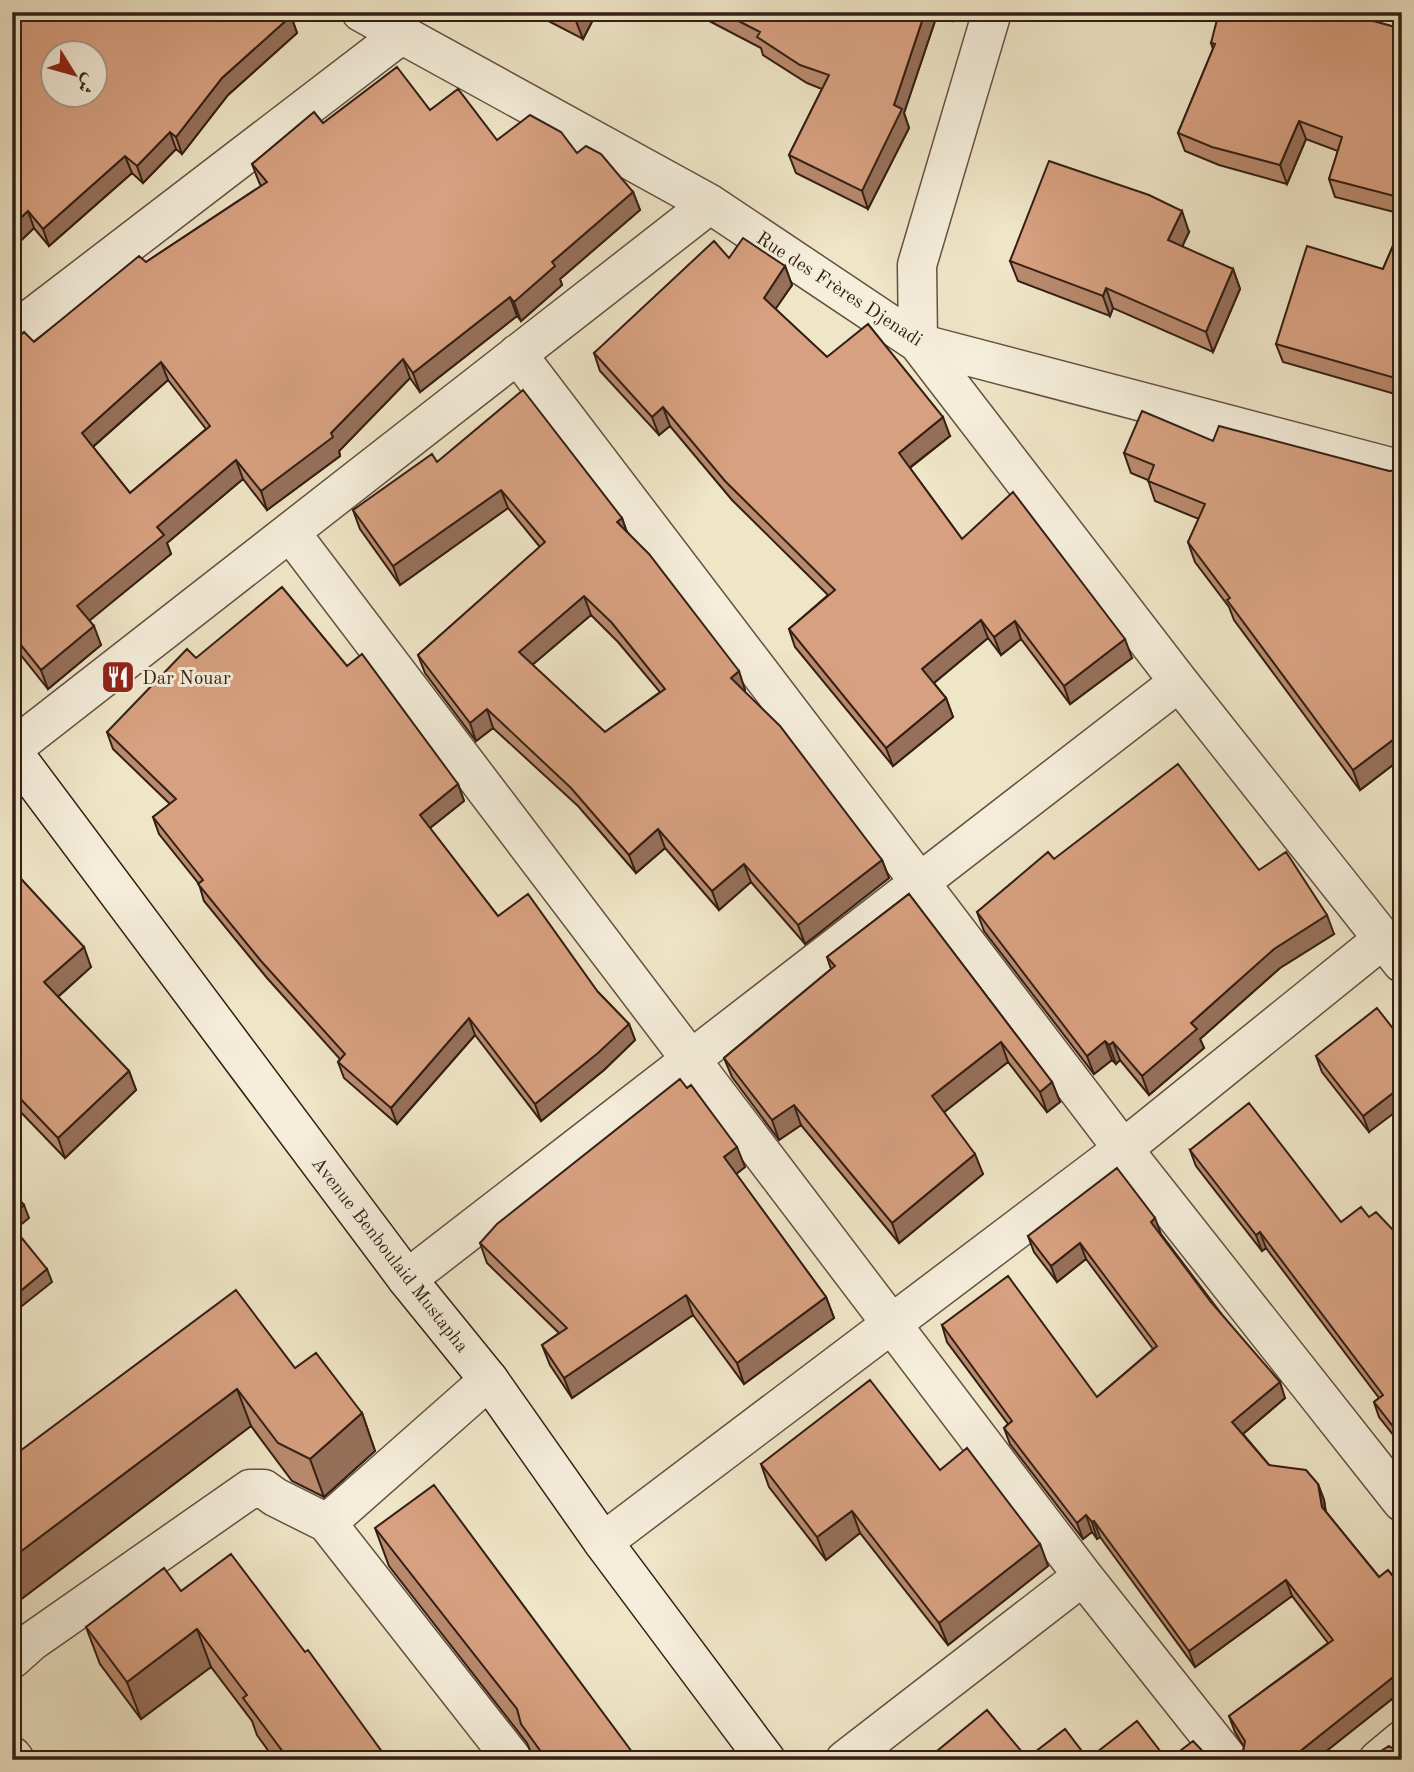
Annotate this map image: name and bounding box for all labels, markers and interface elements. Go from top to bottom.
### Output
north arrow [38,38,108,108]
text: ش [72,69,99,96]
street label: Rue des Frères Djenadi [752,229,925,351]
restaurant icon: Dar Nouar [99,658,137,696]
place label: Dar Nouar [142,670,231,689]
street label: Avenue Benboulaid Mustapha [307,1154,471,1357]

